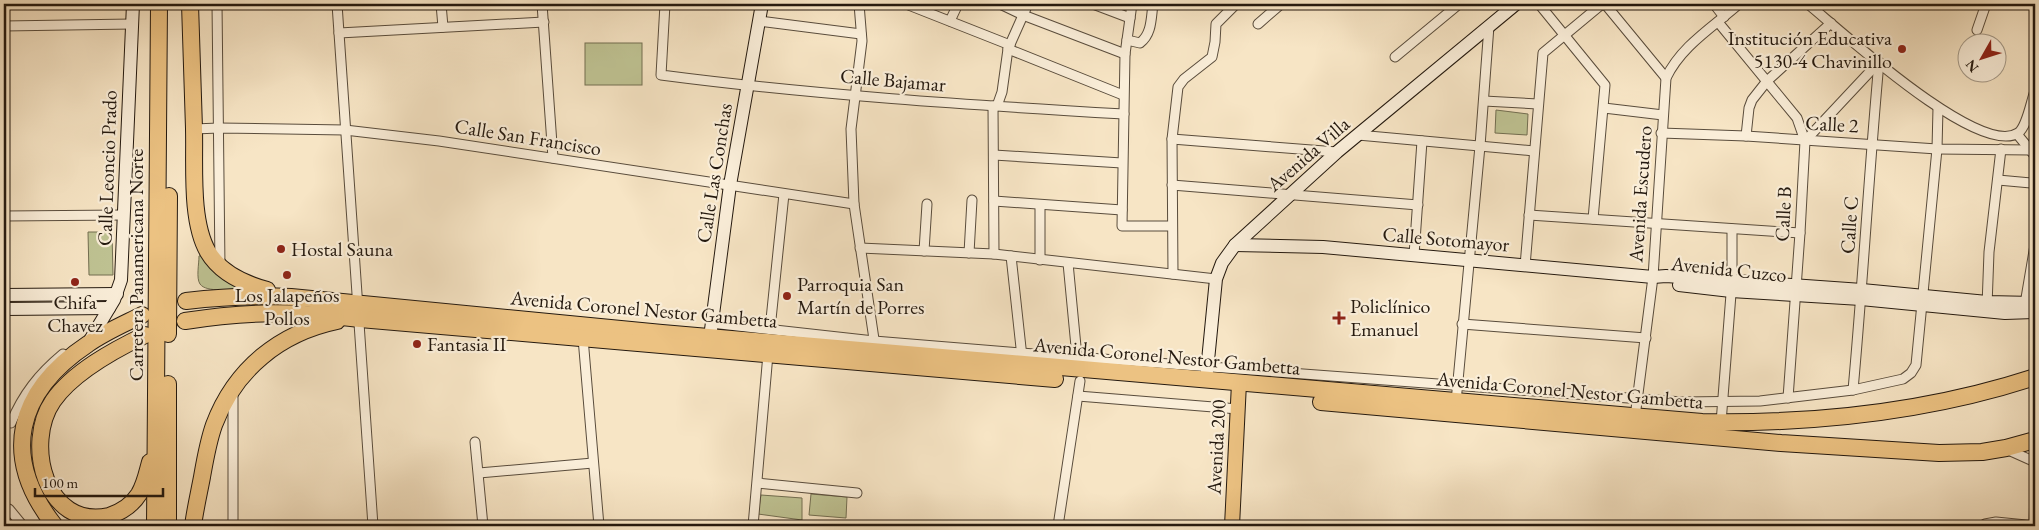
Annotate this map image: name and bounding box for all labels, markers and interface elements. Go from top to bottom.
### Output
place label: Institución Educativa 5130-4 Chavinillo [1728,25,1892,74]
north arrow [1956,32,2006,82]
marker: Institución Educativa 5130-4 Chavinillo [1896,43,1908,55]
text: N [1961,56,1982,76]
street label: Calle Bajamar [839,62,947,98]
street label: Calle Leoncio Prado [91,90,123,246]
street label: Calle Las Conchas [690,101,738,245]
street label: Calle 2 [1805,110,1860,138]
street label: Avenida Villa [1260,111,1355,198]
street label: Calle San Francisco [453,113,603,161]
street label: Avenida Escudero [1622,125,1658,264]
street label: Carretera Panamericana Norte [123,149,149,381]
street label: Calle B [1769,186,1797,242]
street label: Calle C [1834,195,1864,255]
street label: Calle Sotomayor [1382,221,1511,258]
place label: Hostal Sauna [291,236,393,262]
marker: Hostal Sauna [275,243,287,255]
street label: Avenida Cuzco [1669,250,1788,288]
marker: Los Jalapeños Pollos [281,269,293,281]
place label: Parroquia San Martín de Porres [797,271,925,320]
marker: Chifa Chavez [69,276,81,288]
place label: Los Jalapeños Pollos [235,282,339,331]
street label: Avenida Coronel Nestor Gambetta [509,284,778,334]
place label: Chifa Chavez [47,289,103,338]
marker: Parroquia San Martín de Porres [781,290,793,302]
place label: Policlínico Emanuel [1350,293,1430,342]
marker: Policlínico Emanuel [1332,311,1346,325]
place label: Fantasia II [427,331,507,357]
street label: Avenida Coronel Nestor Gambetta [1032,331,1301,381]
marker: Fantasia II [411,338,423,350]
street label: Avenida Coronel Nestor Gambetta [1435,365,1704,415]
street label: Avenida 200 [1200,399,1231,496]
scale bar [35,465,162,497]
text: 100 m [42,473,79,492]

